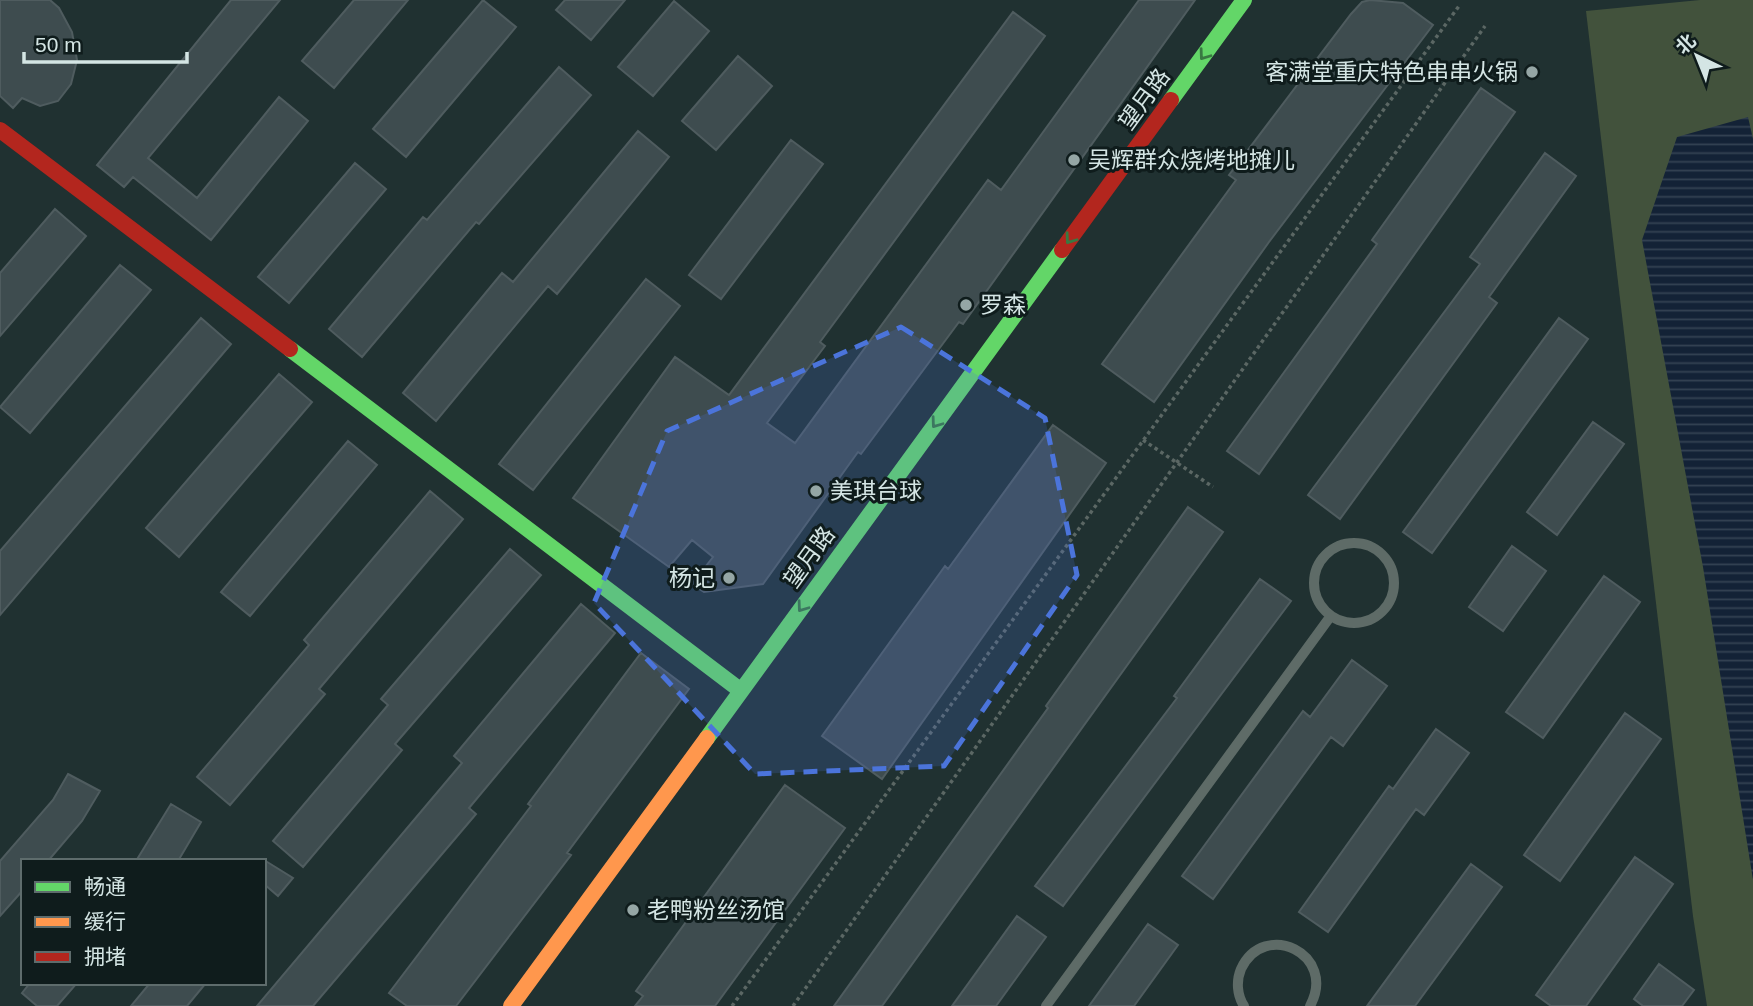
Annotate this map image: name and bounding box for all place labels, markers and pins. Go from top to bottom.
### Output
place label: 客满堂重庆特色串串火锅 [1265,59,1518,85]
marker: 客满堂重庆特色串串火锅 [1524,64,1540,80]
place label: 吴辉群众烧烤地摊儿 [1088,147,1295,173]
marker: 吴辉群众烧烤地摊儿 [1066,152,1082,168]
place label: 罗森 [980,292,1026,318]
marker: 罗森 [958,297,974,313]
place label: 美琪台球 [830,478,922,504]
marker: 美琪台球 [808,483,824,499]
place label: 杨记 [669,565,715,591]
marker: 杨记 [721,570,737,586]
place label: 老鸭粉丝汤馆 [647,897,785,923]
marker: 老鸭粉丝汤馆 [625,902,641,918]

